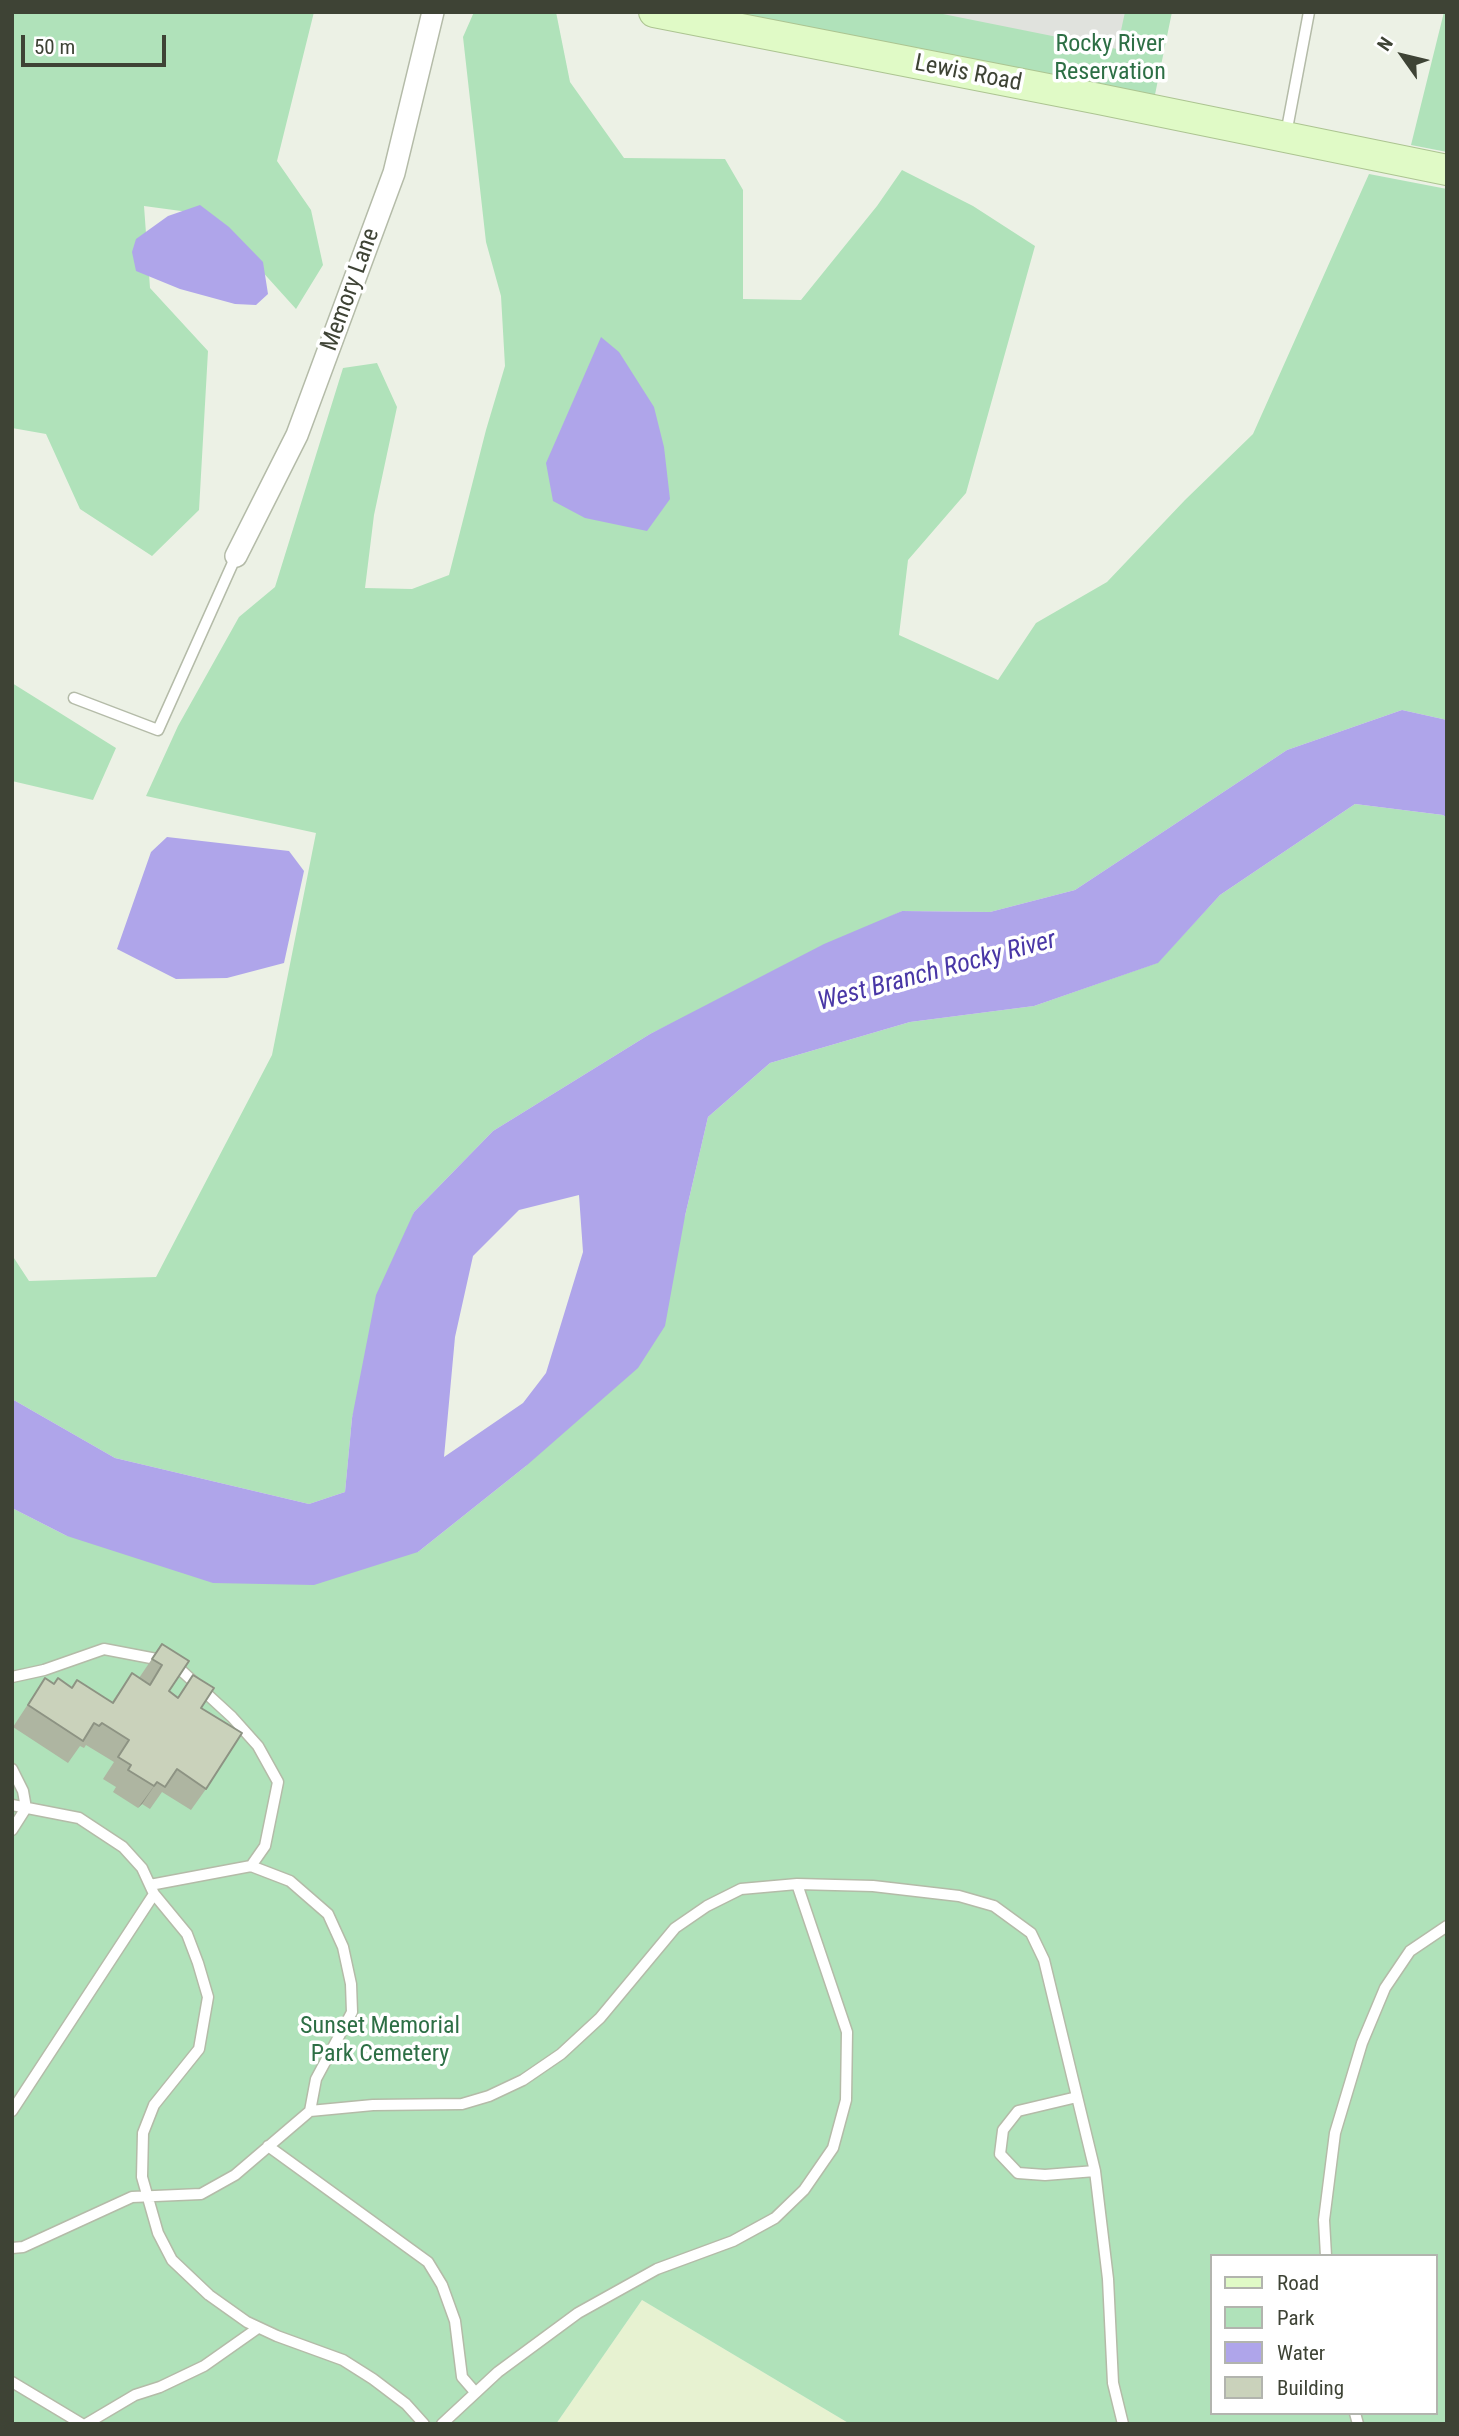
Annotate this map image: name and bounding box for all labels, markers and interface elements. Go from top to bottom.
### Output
scale bar [24,21,170,65]
north arrow [1368,21,1438,91]
park label: Rocky River Reservation [1054,31,1166,87]
text: N [1372,33,1398,55]
text: 50 m [34,35,75,59]
street label: Lewis Road [912,50,1024,98]
street label: Memory Lane [316,225,386,355]
water label: West Branch Rocky River [815,925,1059,1019]
park label: Sunset Memorial Park Cemetery [300,2013,460,2069]
legend [1210,2254,1438,2415]
text: Road [1277,2271,1319,2295]
text: Park [1277,2306,1314,2330]
text: Water [1277,2341,1325,2365]
text: Building [1277,2376,1344,2400]

